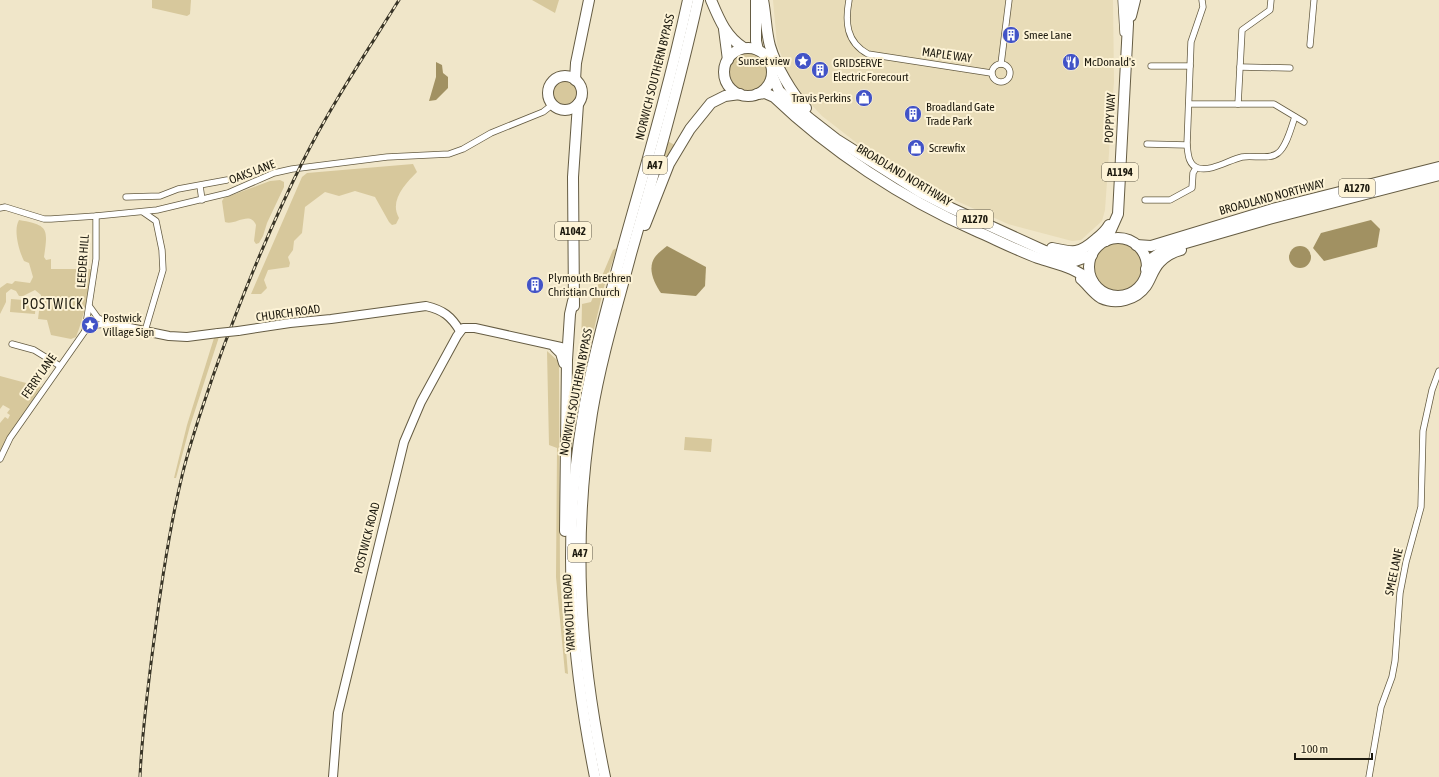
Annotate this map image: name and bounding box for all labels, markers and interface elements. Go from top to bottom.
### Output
street label: NORWICH SOUTHERN BYPASS [633,13,677,141]
building icon: Smee Lane [1001,25,1021,45]
place label: Smee Lane [1024,28,1072,42]
street label: MAPLE WAY [921,45,974,66]
place icon: Sunset view [793,51,813,71]
restaurant icon: McDonald's [1061,52,1081,72]
place label: Sunset view [738,54,790,68]
place label: McDonald's [1084,55,1135,69]
place label: GRIDSERVE Electric Forecourt [833,56,909,84]
building icon: GRIDSERVE Electric Forecourt [810,60,830,80]
shop icon: Travis Perkins [854,88,874,108]
place label: Travis Perkins [792,91,851,105]
street label: POPPY WAY [1102,92,1118,144]
place label: Broadland Gate Trade Park [926,100,995,128]
building icon: Broadland Gate Trade Park [903,104,923,124]
shop icon: Screwfix [906,138,926,158]
street label: BROADLAND NORTHWAY [854,141,955,209]
place label: Screwfix [929,141,966,155]
road number: A47 [643,156,667,174]
street label: OAKS LANE [227,157,277,187]
road number: A1194 [1102,163,1138,181]
street label: BROADLAND NORTHWAY [1218,176,1327,218]
road number: A1270 [1339,179,1375,197]
road number: A1270 [957,210,993,228]
road number: A1042 [555,222,591,240]
street label: LEEDER HILL [74,233,92,288]
place label: Plymouth Brethren Christian Church [548,271,632,299]
building icon: Plymouth Brethren Christian Church [525,275,545,295]
district label: POSTWICK [22,296,84,312]
street label: CHURCH ROAD [255,302,321,324]
place label: Postwick Village Sign [103,311,154,339]
place icon: Postwick Village Sign [80,315,100,335]
street label: NORWICH SOUTHERN BYPASS [557,327,595,457]
street label: FERRY LANE [18,351,60,401]
street label: POSTWICK ROAD [351,500,383,575]
road number: A47 [568,544,592,562]
street label: SMEE LANE [1382,547,1406,597]
street label: YARMOUTH ROAD [560,573,578,652]
scale bar [1295,735,1372,761]
text: 100 m [1301,742,1328,756]

